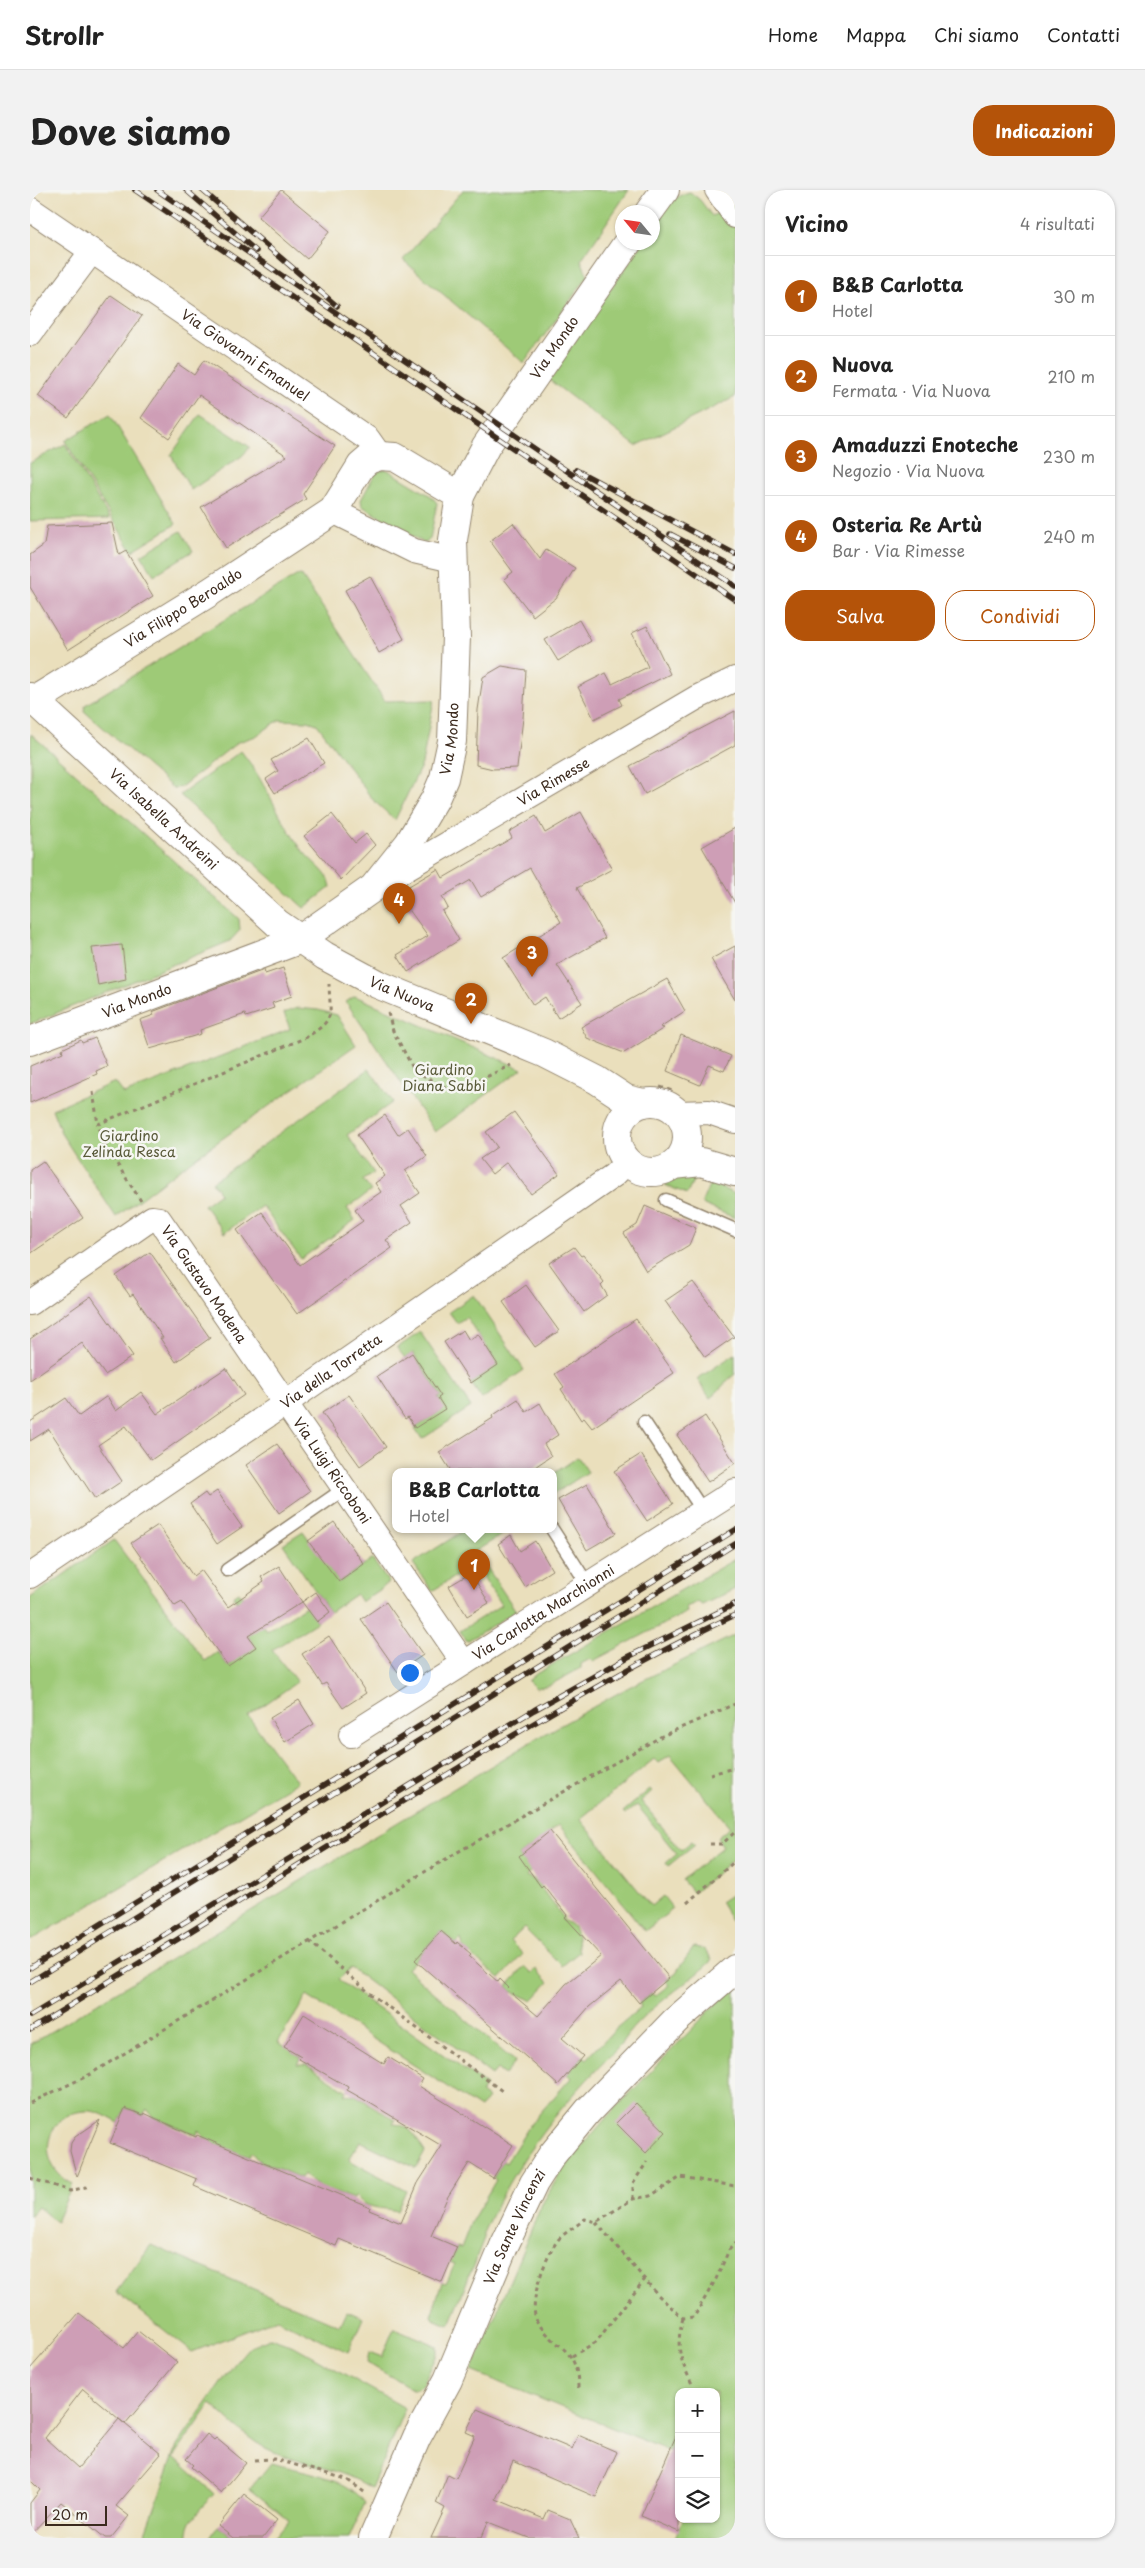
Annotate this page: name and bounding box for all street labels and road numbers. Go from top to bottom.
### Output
street label: Via Giovanni Emanuel [177,304,314,406]
street label: Via Mondo [525,311,584,383]
street label: Via Filippo Beroaldo [120,563,246,653]
street label: Via Mondo [434,702,463,777]
street label: Via Rimesse [513,752,593,811]
street label: Via Isabella Andreini [105,763,223,874]
street label: Via Nuova [365,971,439,1017]
street label: Via Mondo [99,978,175,1023]
street label: Via Gustavo Modena [156,1221,252,1348]
street label: Via della Torretta [276,1328,386,1414]
street label: Via Luigi Riccoboni [288,1413,376,1528]
street label: Via Carlotta Marchionni [468,1559,618,1665]
street label: Via Sante Vincenzi [478,2165,550,2288]

